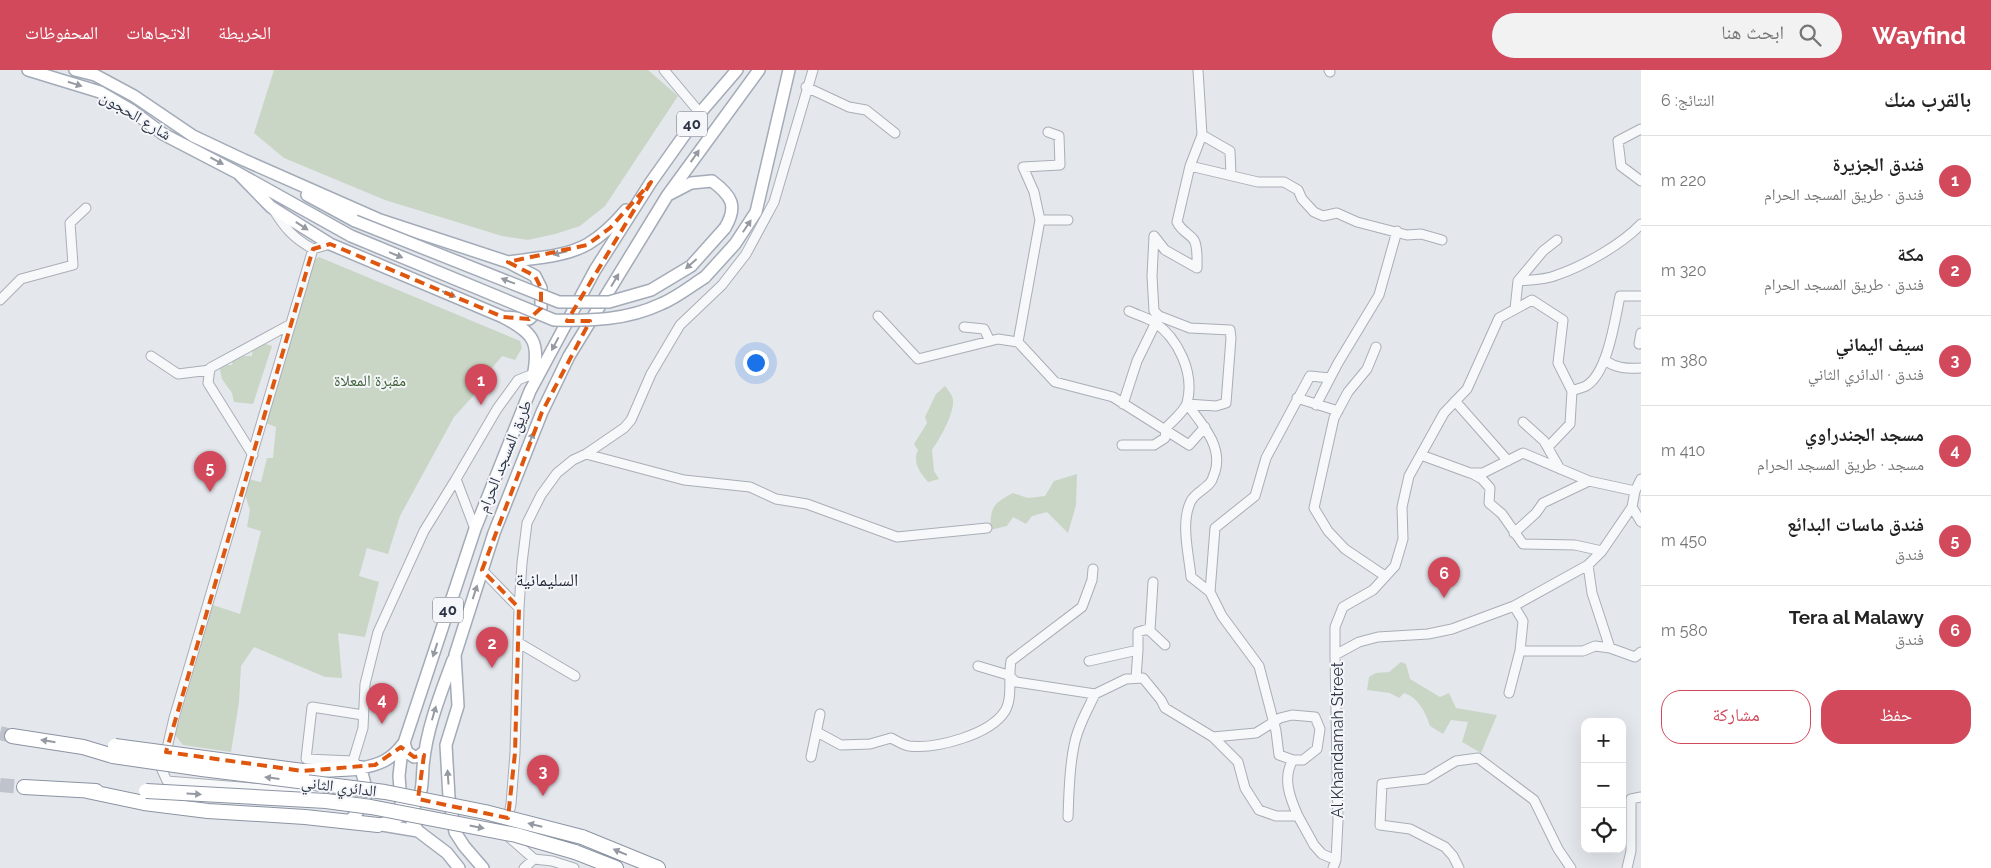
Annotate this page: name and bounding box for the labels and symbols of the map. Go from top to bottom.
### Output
one-way arrow [67,81,82,89]
street label: شارع الحجون [96,87,175,145]
road number: 40 [677,112,707,136]
one-way arrow [690,150,700,163]
one-way arrow [209,157,224,165]
one-way arrow [742,219,752,233]
one-way arrow [295,222,309,231]
one-way arrow [552,249,567,257]
one-way arrow [389,251,404,259]
one-way arrow [686,258,698,270]
one-way arrow [610,274,619,287]
one-way arrow [501,277,515,285]
one-way arrow [442,291,456,299]
one-way arrow [551,337,559,351]
your location [743,350,769,376]
pin: 1 [465,364,497,405]
park label: مقبرة المعلاة [334,371,406,390]
street label: طريق المسجد الحرام [473,397,537,516]
one-way arrow [527,431,535,446]
pin: 5 [194,451,226,492]
pin: 6 [1428,557,1460,598]
district label: السليمانية [516,569,578,590]
one-way arrow [472,584,479,599]
road number: 40 [433,598,463,622]
pin: 2 [476,627,508,668]
one-way arrow [430,643,438,658]
street label: Al Khandamah Street [1328,661,1347,818]
pin: 4 [366,683,398,724]
one-way arrow [430,706,438,721]
one-way arrow [39,737,55,745]
pin: 3 [527,755,559,796]
one-way arrow [444,769,452,785]
street label: الدائري الثاني [300,772,378,804]
one-way arrow [264,774,280,782]
one-way arrow [186,791,202,799]
one-way arrow [528,821,543,829]
one-way arrow [469,824,485,832]
one-way arrow [613,848,627,856]

